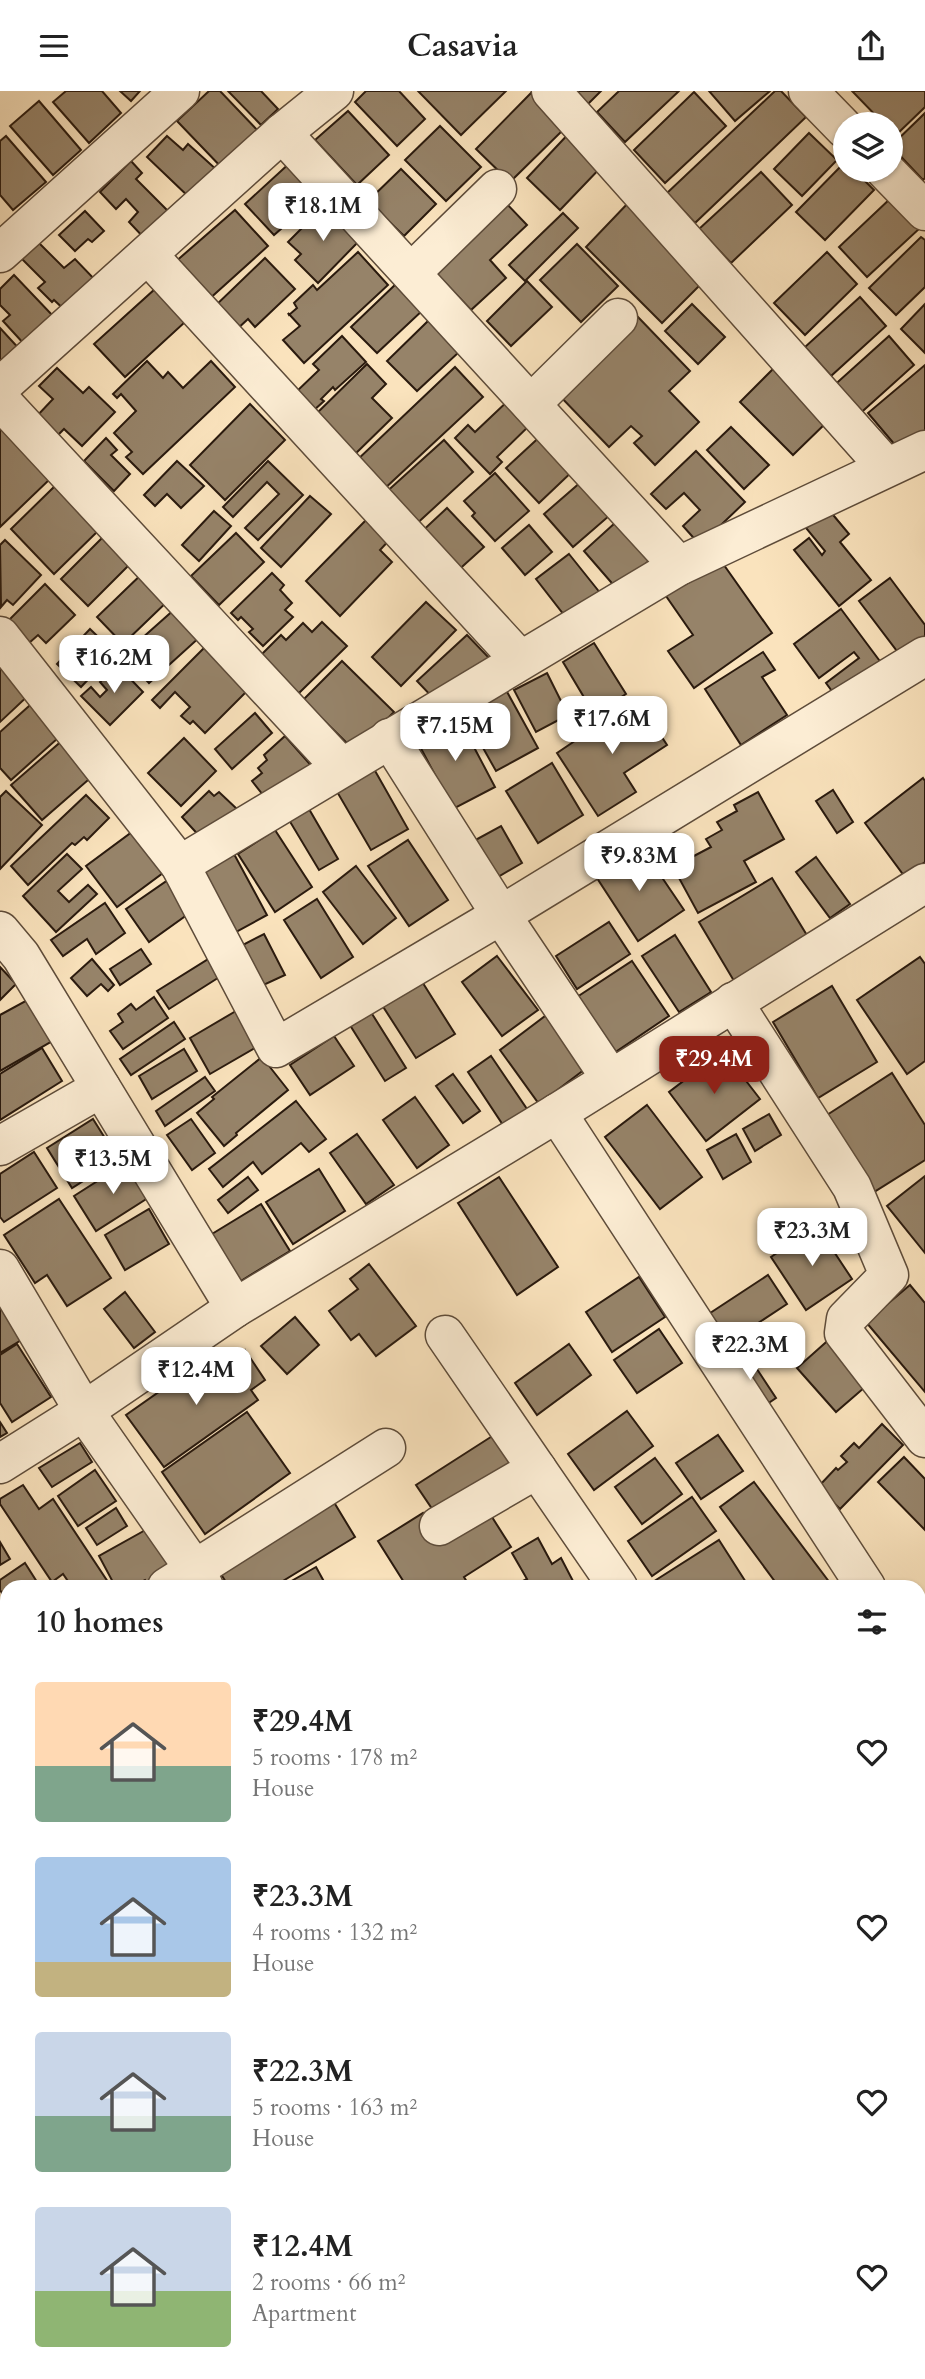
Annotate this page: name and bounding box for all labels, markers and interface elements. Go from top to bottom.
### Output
text: Casavia [407,24,518,68]
icon: menu [35,27,73,65]
icon: share [852,27,890,65]
map controls [833,112,903,182]
button: layers [833,112,903,182]
pin: ₹18.1M [266,183,380,243]
text: ₹18.1M [284,190,362,221]
pin: ₹16.2M [57,635,171,695]
text: ₹16.2M [75,642,153,673]
pin: ₹17.6M [555,697,669,756]
pin: ₹7.15M [398,703,512,763]
text: ₹17.6M [573,703,651,734]
text: ₹7.15M [416,710,494,741]
pin: ₹9.83M [582,833,696,893]
text: ₹9.83M [600,840,678,871]
pin: ₹29.4M [657,1037,771,1096]
text: ₹29.4M [675,1043,753,1074]
pin: ₹13.5M [56,1137,170,1196]
text: ₹13.5M [74,1143,152,1174]
pin: ₹23.3M [755,1209,869,1268]
text: ₹23.3M [773,1215,851,1246]
pin: ₹22.3M [693,1323,807,1382]
text: ₹22.3M [711,1329,789,1360]
pin: ₹12.4M [139,1347,253,1407]
text: ₹12.4M [157,1354,235,1385]
text: 10 homes [35,1602,164,1643]
icon: filters [853,1603,891,1641]
text: ₹29.4M [252,1701,353,1742]
icon: home [91,1710,175,1794]
icon: heart [853,1733,891,1771]
text: 5 rooms · 178 m² [252,1742,417,1773]
text: House [252,1773,314,1804]
text: ₹23.3M [252,1876,353,1917]
icon: home [91,1885,175,1969]
icon: heart [853,1908,891,1946]
text: 4 rooms · 132 m² [252,1917,417,1948]
text: House [252,1948,314,1979]
text: ₹22.3M [252,2051,353,2092]
icon: home [91,2060,175,2144]
icon: heart [853,2083,891,2121]
text: 5 rooms · 163 m² [252,2092,417,2123]
text: House [252,2123,314,2154]
text: ₹12.4M [252,2226,353,2267]
icon: home [91,2235,175,2319]
icon: heart [853,2258,891,2296]
text: 2 rooms · 66 m² [252,2267,405,2298]
text: Apartment [252,2298,356,2329]

